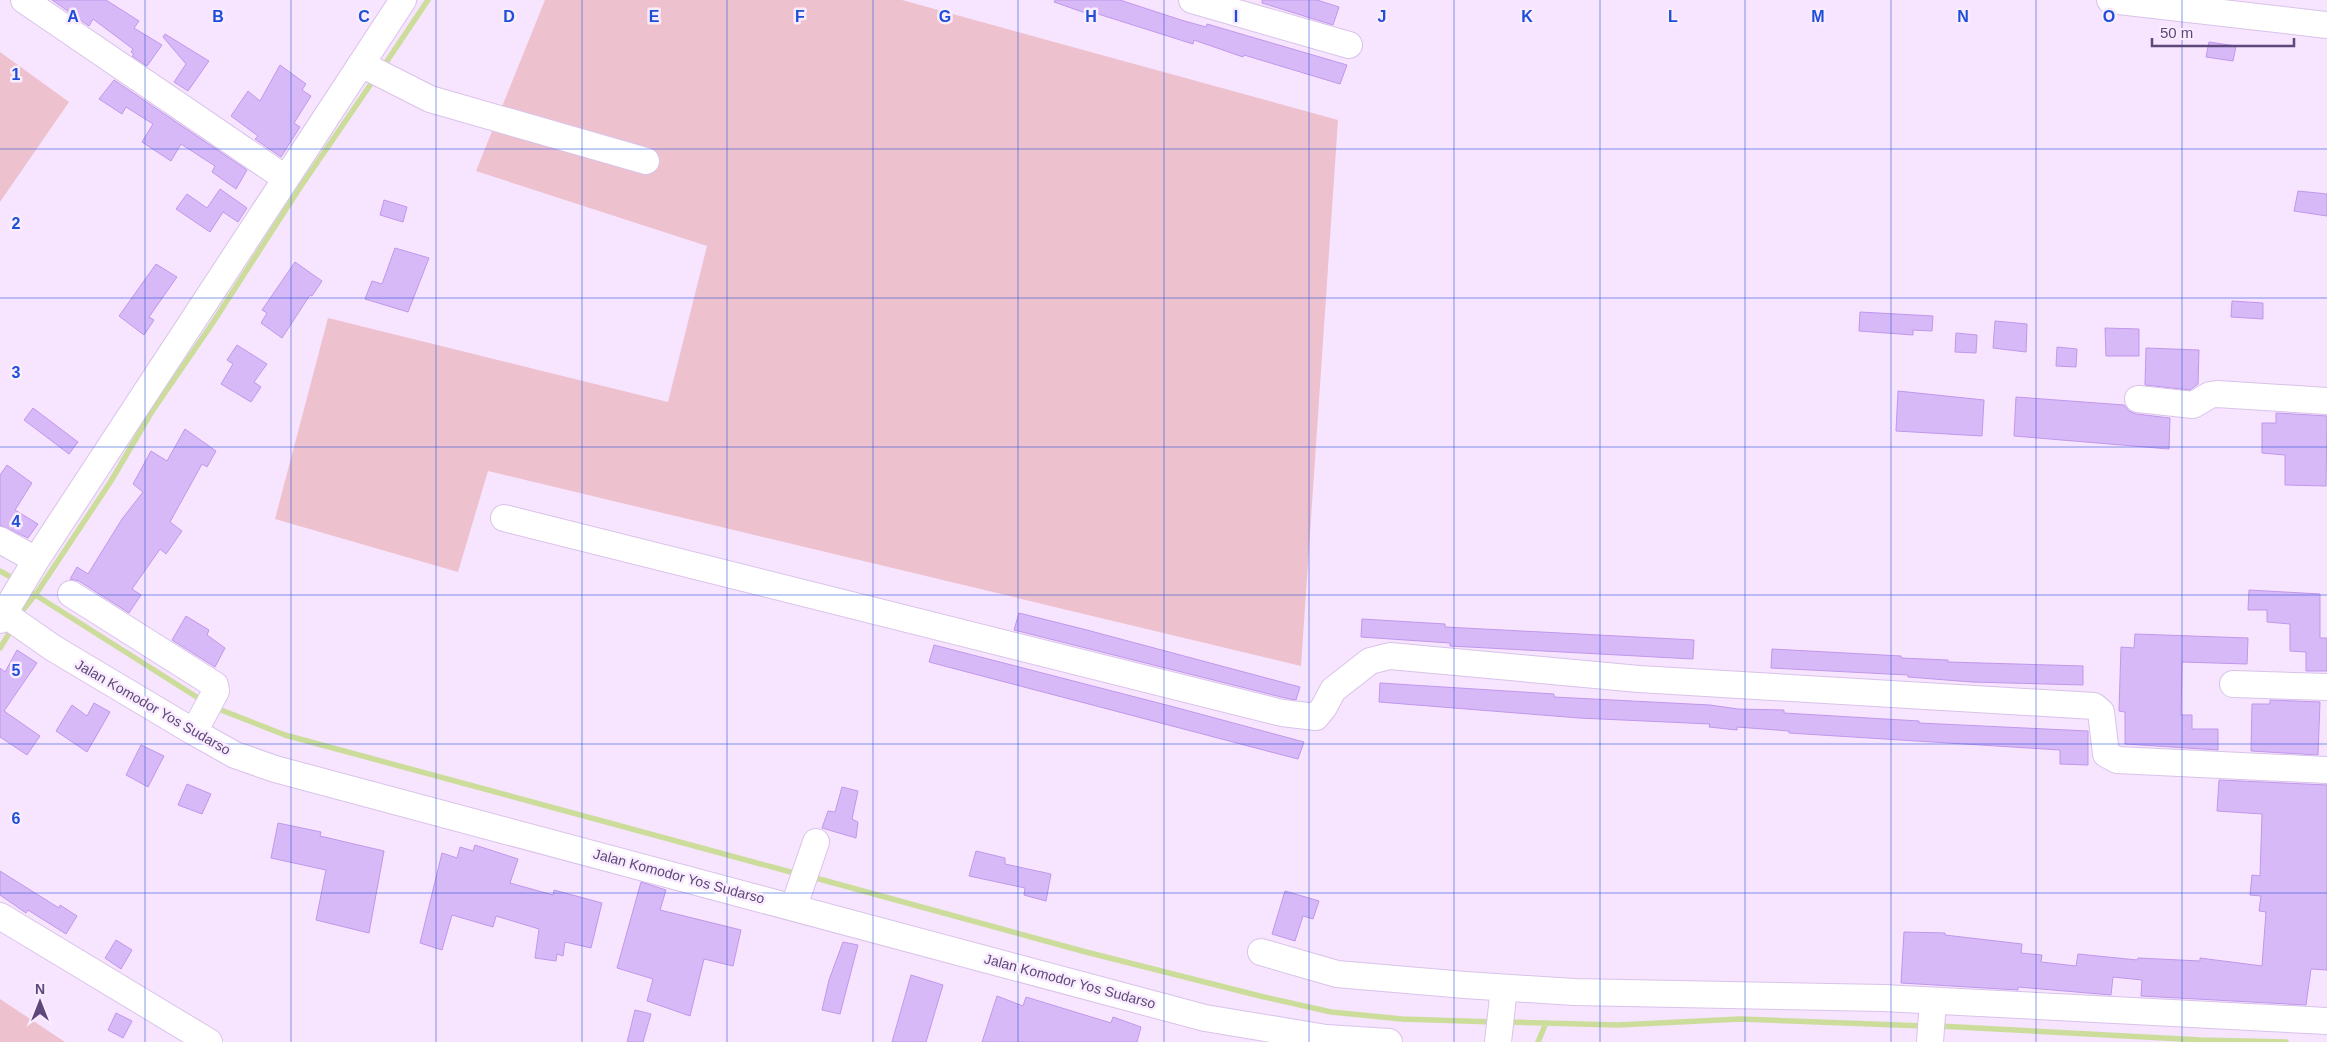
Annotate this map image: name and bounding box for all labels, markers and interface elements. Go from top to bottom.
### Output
text: A [67,8,79,25]
text: B [212,8,224,25]
text: C [358,8,370,25]
text: D [503,8,515,25]
text: E [649,8,660,25]
text: F [795,8,805,25]
text: G [939,8,951,25]
text: H [1085,8,1097,25]
text: I [1234,8,1238,25]
text: J [1378,8,1386,25]
text: K [1521,8,1533,25]
text: L [1668,8,1678,25]
text: M [1811,8,1825,25]
text: N [1957,8,1969,25]
text: O [2103,8,2115,25]
scale bar [2152,15,2294,47]
text: 50 m [2160,24,2193,41]
text: 1 [12,66,21,83]
text: 2 [12,215,21,232]
text: 3 [12,364,21,381]
text: 4 [12,513,21,530]
street label: Jalan Komodor Yos Sudarso [72,656,234,758]
text: 5 [12,662,21,679]
text: 6 [12,810,21,827]
street label: Jalan Komodor Yos Sudarso [592,845,767,907]
street label: Jalan Komodor Yos Sudarso [983,950,1158,1012]
north arrow [15,977,65,1027]
text: N [35,981,45,997]

